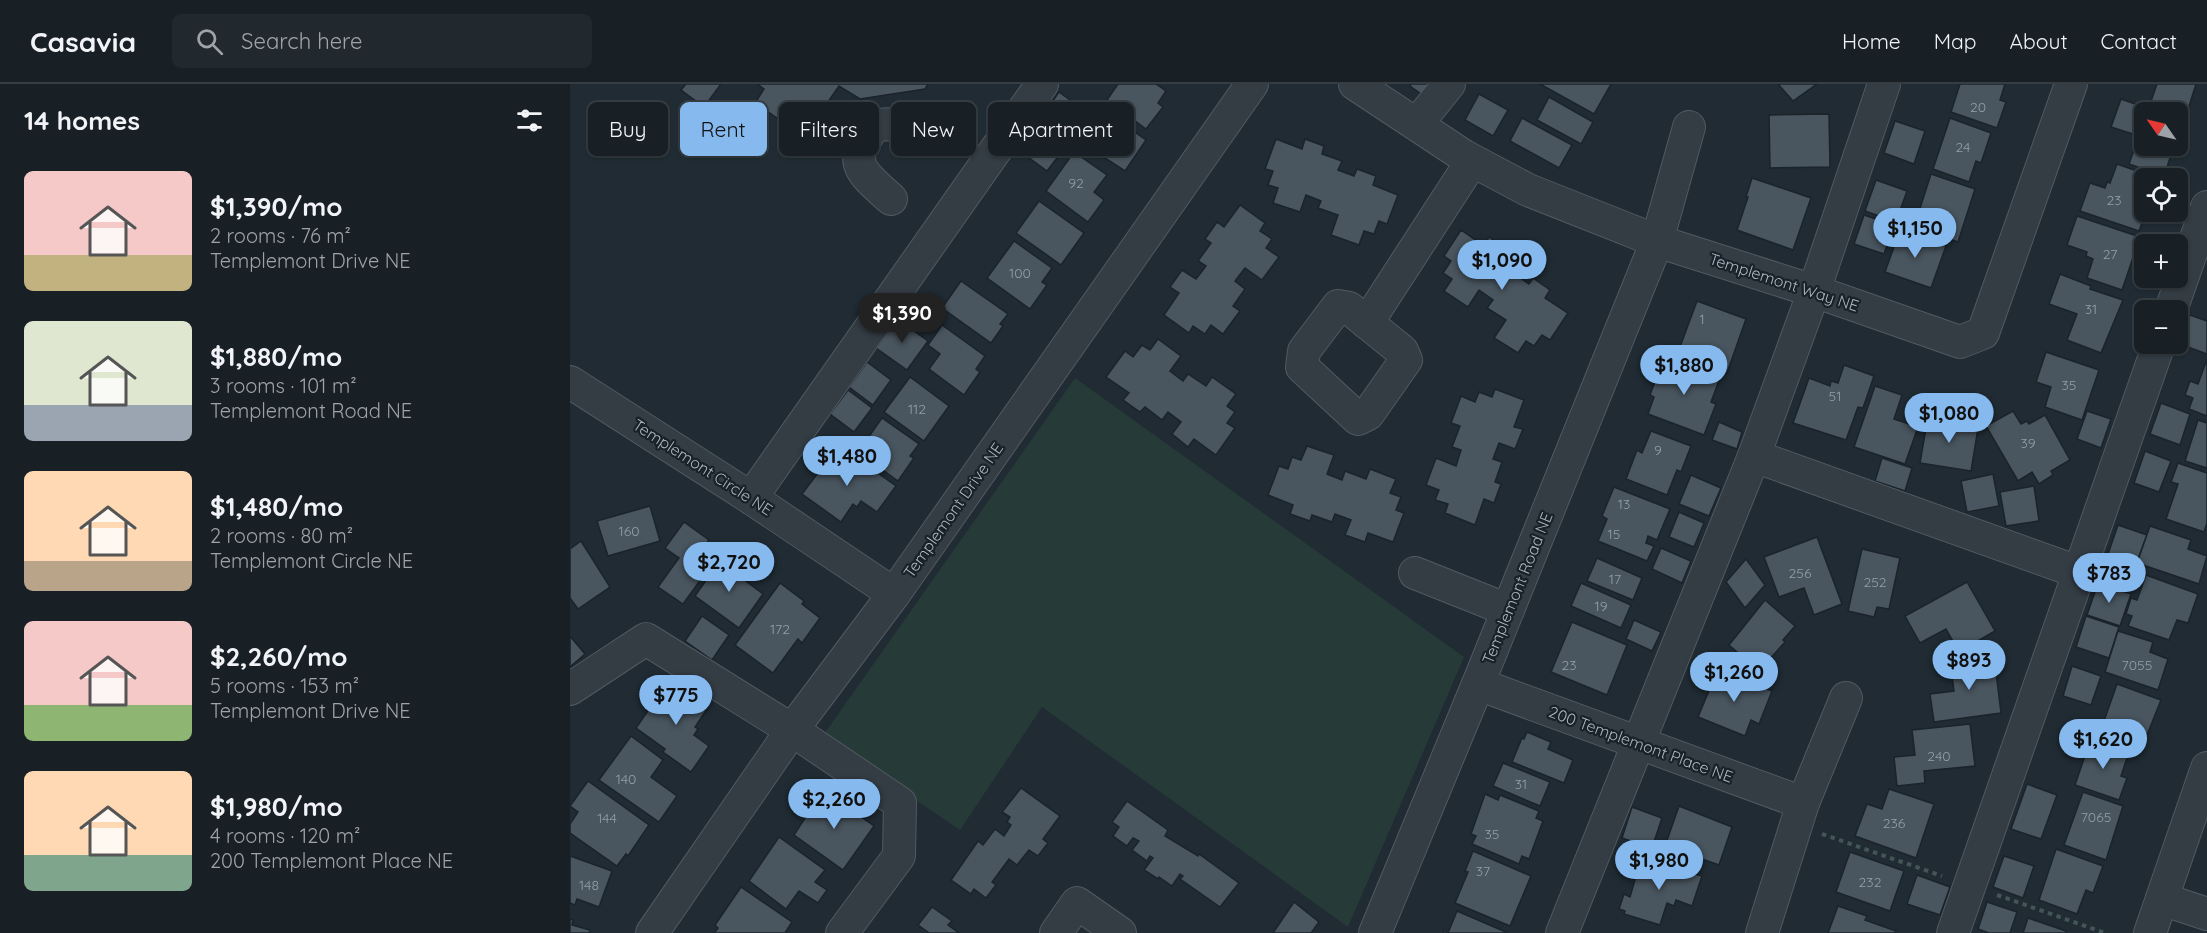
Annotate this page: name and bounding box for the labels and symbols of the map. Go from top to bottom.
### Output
house number: 20 [1970,98,1986,116]
north arrow [2134,102,2188,156]
house number: 24 [1956,138,1970,156]
house number: 92 [1068,174,1084,192]
house number: 23 [2106,191,2122,209]
pin: $1,150 [1866,208,1964,259]
pin: $1,090 [1453,240,1551,291]
house number: 27 [2103,245,2117,263]
street label: Templemont Way NE [1707,248,1861,316]
house number: 100 [1009,264,1031,282]
pin: $1,390 [853,293,951,344]
house number: 31 [2085,300,2097,318]
house number: 1 [1699,310,1705,328]
pin: $1,880 [1635,345,1733,396]
house number: 35 [2062,376,2076,394]
house number: 51 [1829,387,1841,405]
pin: $1,080 [1900,393,1998,444]
house number: 112 [908,400,926,418]
street label: Templemont Circle NE [629,414,777,520]
house number: 39 [2020,434,2036,452]
pin: $1,480 [798,436,896,487]
street label: Templemont Drive NE [899,439,1007,581]
house number: 9 [1654,441,1662,459]
house number: 13 [1618,495,1630,513]
street label: Templemont Road NE [1477,509,1557,667]
house number: 160 [618,522,640,540]
house number: 15 [1608,525,1620,543]
pin: $2,720 [680,542,778,593]
pin: $783 [2073,553,2145,604]
house number: 256 [1789,564,1812,582]
house number: 17 [1609,570,1621,588]
house number: 252 [1863,573,1887,591]
house number: 19 [1595,597,1608,615]
house number: 172 [770,620,790,638]
pin: $893 [1933,640,2005,691]
pin: $1,260 [1685,652,1783,703]
house number: 23 [1561,656,1577,674]
house number: 7055 [2122,656,2152,674]
pin: $775 [640,675,712,726]
street label: 200 Templemont Place NE [1546,701,1736,787]
pin: $1,620 [2054,719,2152,770]
house number: 240 [1927,747,1951,765]
house number: 140 [616,770,636,788]
house number: 31 [1515,775,1527,793]
pin: $2,260 [785,779,883,830]
house number: 7065 [2081,808,2111,826]
house number: 144 [597,809,617,827]
house number: 236 [1883,814,1906,832]
house number: 35 [1485,825,1499,843]
pin: $1,980 [1610,840,1708,891]
house number: 37 [1476,862,1490,880]
house number: 232 [1859,873,1882,891]
house number: 148 [579,876,599,894]

